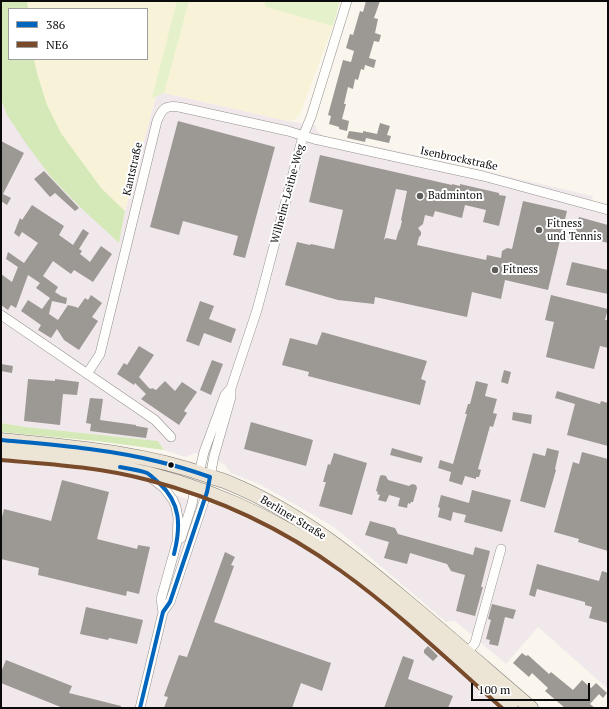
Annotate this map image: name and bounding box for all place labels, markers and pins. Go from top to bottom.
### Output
place label: Badminton [428,189,482,203]
marker: Badminton [415,191,425,201]
place label: Fitness und Tennis [547,217,601,243]
marker: Fitness und Tennis [534,225,544,235]
place label: Fitness [503,263,538,277]
marker: Fitness [490,265,500,275]
unlabelled marker [166,460,176,470]

